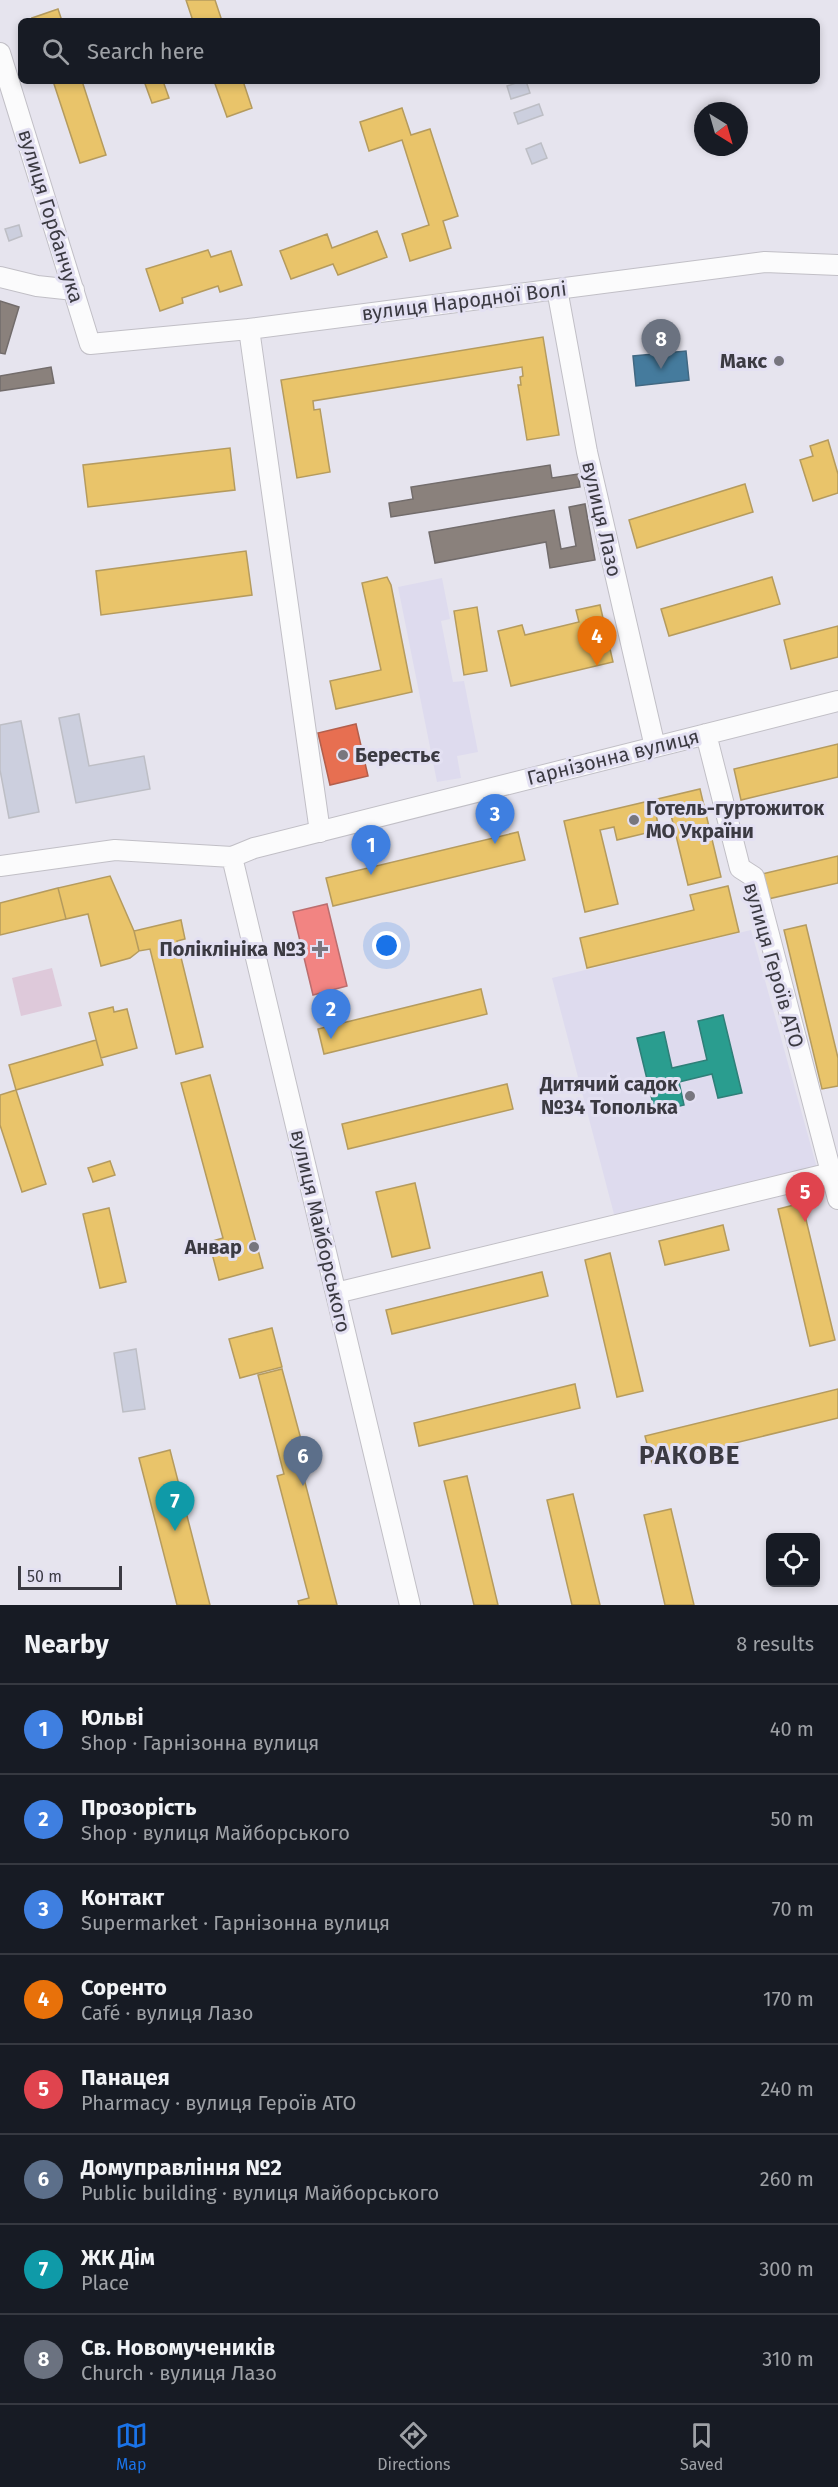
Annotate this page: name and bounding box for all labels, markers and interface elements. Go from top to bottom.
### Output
search box [18,18,820,84]
icon: search [39,35,72,68]
text: Search here [87,38,205,65]
north arrow [694,102,748,156]
street label: вулиця Горбанчука [13,126,89,306]
street label: вулиця Народної Волі [360,277,568,325]
pin: 8 [642,320,680,369]
place label: Макс [720,349,767,373]
marker: Макс [772,354,786,368]
street label: вулиця Лазо [577,459,627,579]
pin: 4 [578,616,616,666]
street label: Гарнізонна вулиця [524,724,702,790]
place label: Берестьє [355,743,440,767]
marker: Берестьє [336,748,350,762]
pin: 3 [476,794,514,844]
place label: Готель-гуртожиток МО України [646,796,825,843]
marker: Готель-гуртожиток МО України [627,813,641,827]
pin: 1 [352,826,391,875]
street label: вулиця Героїв АТО [739,880,809,1050]
your location [372,931,401,960]
place label: Поліклініка №3 [159,937,306,961]
marker: Поліклініка №3 [311,940,329,958]
pin: 2 [312,990,350,1039]
place label: Дитячий садок №34 Тополька [539,1072,679,1119]
marker: Дитячий садок №34 Тополька [683,1089,697,1103]
street label: вулиця Майборського [286,1127,356,1335]
pin: 5 [786,1172,824,1222]
place label: Анвар [184,1235,242,1259]
marker: Анвар [247,1240,261,1254]
pin: 6 [284,1436,322,1486]
district label: РАКОВЕ [639,1440,741,1471]
pin: 7 [156,1482,195,1531]
map controls [766,1533,820,1587]
button: locate [766,1533,820,1587]
scale bar [18,1563,122,1590]
text: 50 m [27,1567,62,1586]
text: Nearby [24,1629,109,1660]
text: 8 results [736,1632,814,1656]
text: Юльві [81,1704,144,1731]
text: 1 [39,1717,48,1741]
text: 40 m [770,1717,814,1741]
text: Shop · Гарнізонна вулиця [81,1731,319,1755]
text: Прозорість [81,1794,196,1821]
text: 2 [38,1807,49,1831]
text: 50 m [770,1807,814,1831]
text: Shop · вулиця Майборського [81,1821,350,1845]
text: Контакт [81,1884,164,1911]
text: 3 [38,1897,49,1921]
text: 70 m [772,1897,814,1921]
text: Supermarket · Гарнізонна вулиця [81,1911,390,1935]
text: Соренто [81,1974,167,2001]
text: 4 [38,1987,49,2011]
text: 170 m [763,1987,814,2011]
text: Café · вулиця Лазо [81,2001,254,2025]
text: Панацея [81,2064,170,2091]
text: 5 [38,2077,49,2101]
text: 240 m [760,2077,814,2101]
text: Pharmacy · вулиця Героїв АТО [81,2091,356,2115]
text: Домуправління №2 [81,2154,282,2181]
text: 6 [38,2167,49,2191]
text: 260 m [760,2167,814,2191]
text: Public building · вулиця Майборського [81,2181,439,2205]
text: ЖК Дім [81,2244,155,2271]
text: 7 [39,2257,48,2281]
text: 300 m [759,2257,814,2281]
text: Place [81,2271,129,2295]
text: Св. Новомучеників [81,2334,275,2361]
text: 8 [38,2347,49,2371]
text: 310 m [762,2347,814,2371]
text: Church · вулиця Лазо [81,2361,277,2385]
tab: Map [115,2419,148,2474]
tab: Directions [377,2419,451,2474]
tab: Saved [680,2419,723,2474]

